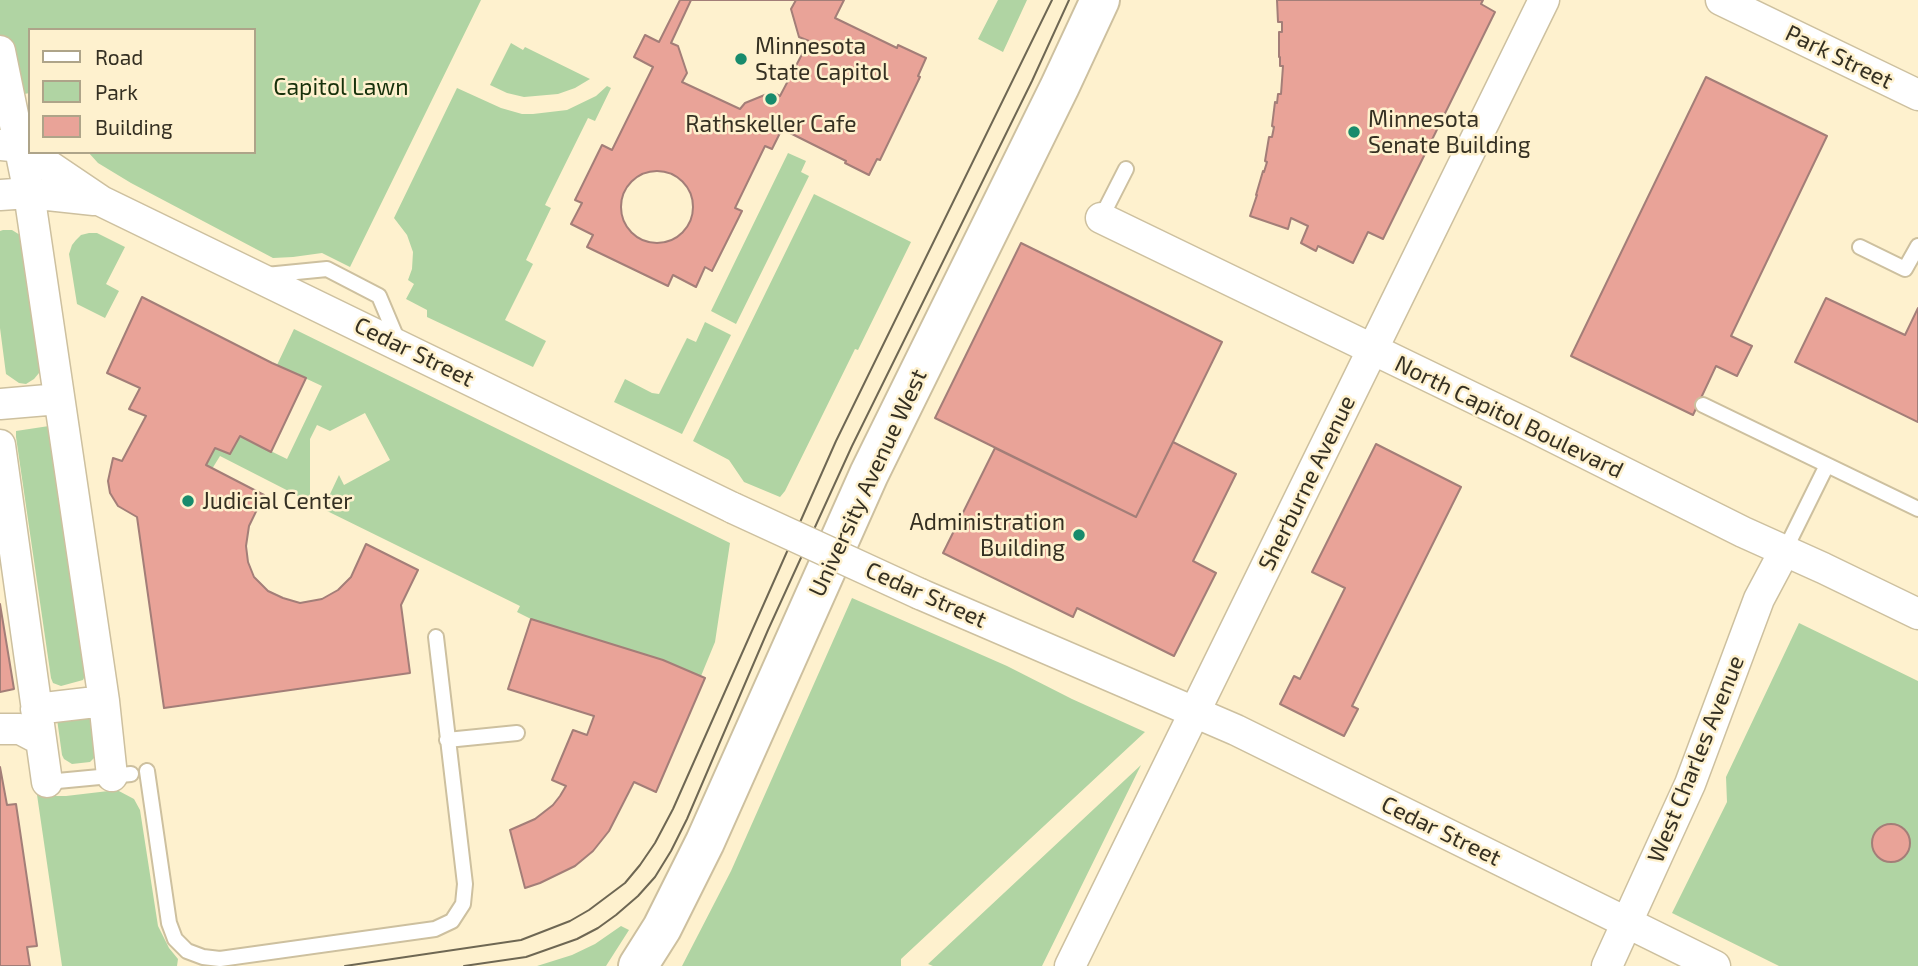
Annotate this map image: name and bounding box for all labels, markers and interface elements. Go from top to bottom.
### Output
street label: Park Street [1781,19,1897,95]
legend [28,28,256,154]
place label: Minnesota State Capitol [755,32,889,86]
text: Road [95,44,143,69]
marker: Minnesota State Capitol [733,51,749,67]
park label: Capitol Lawn [273,73,409,101]
text: Park [95,79,138,104]
marker: Rathskeller Cafe [763,91,779,107]
place label: Minnesota Senate Building [1368,105,1530,159]
place label: Rathskeller Cafe [685,110,857,138]
text: Building [95,114,173,139]
marker: Minnesota Senate Building [1346,124,1362,140]
street label: Cedar Street [350,311,478,393]
street label: North Capitol Boulevard [1390,350,1628,484]
street label: University Avenue West [803,365,933,601]
street label: Sherburne Avenue [1253,391,1361,575]
place label: Judicial Center [202,487,353,515]
marker: Judicial Center [180,493,196,509]
place label: Administration Building [909,508,1065,562]
marker: Administration Building [1071,527,1087,543]
street label: Cedar Street [861,556,991,634]
street label: West Charles Avenue [1642,652,1750,866]
street label: Cedar Street [1377,790,1505,872]

